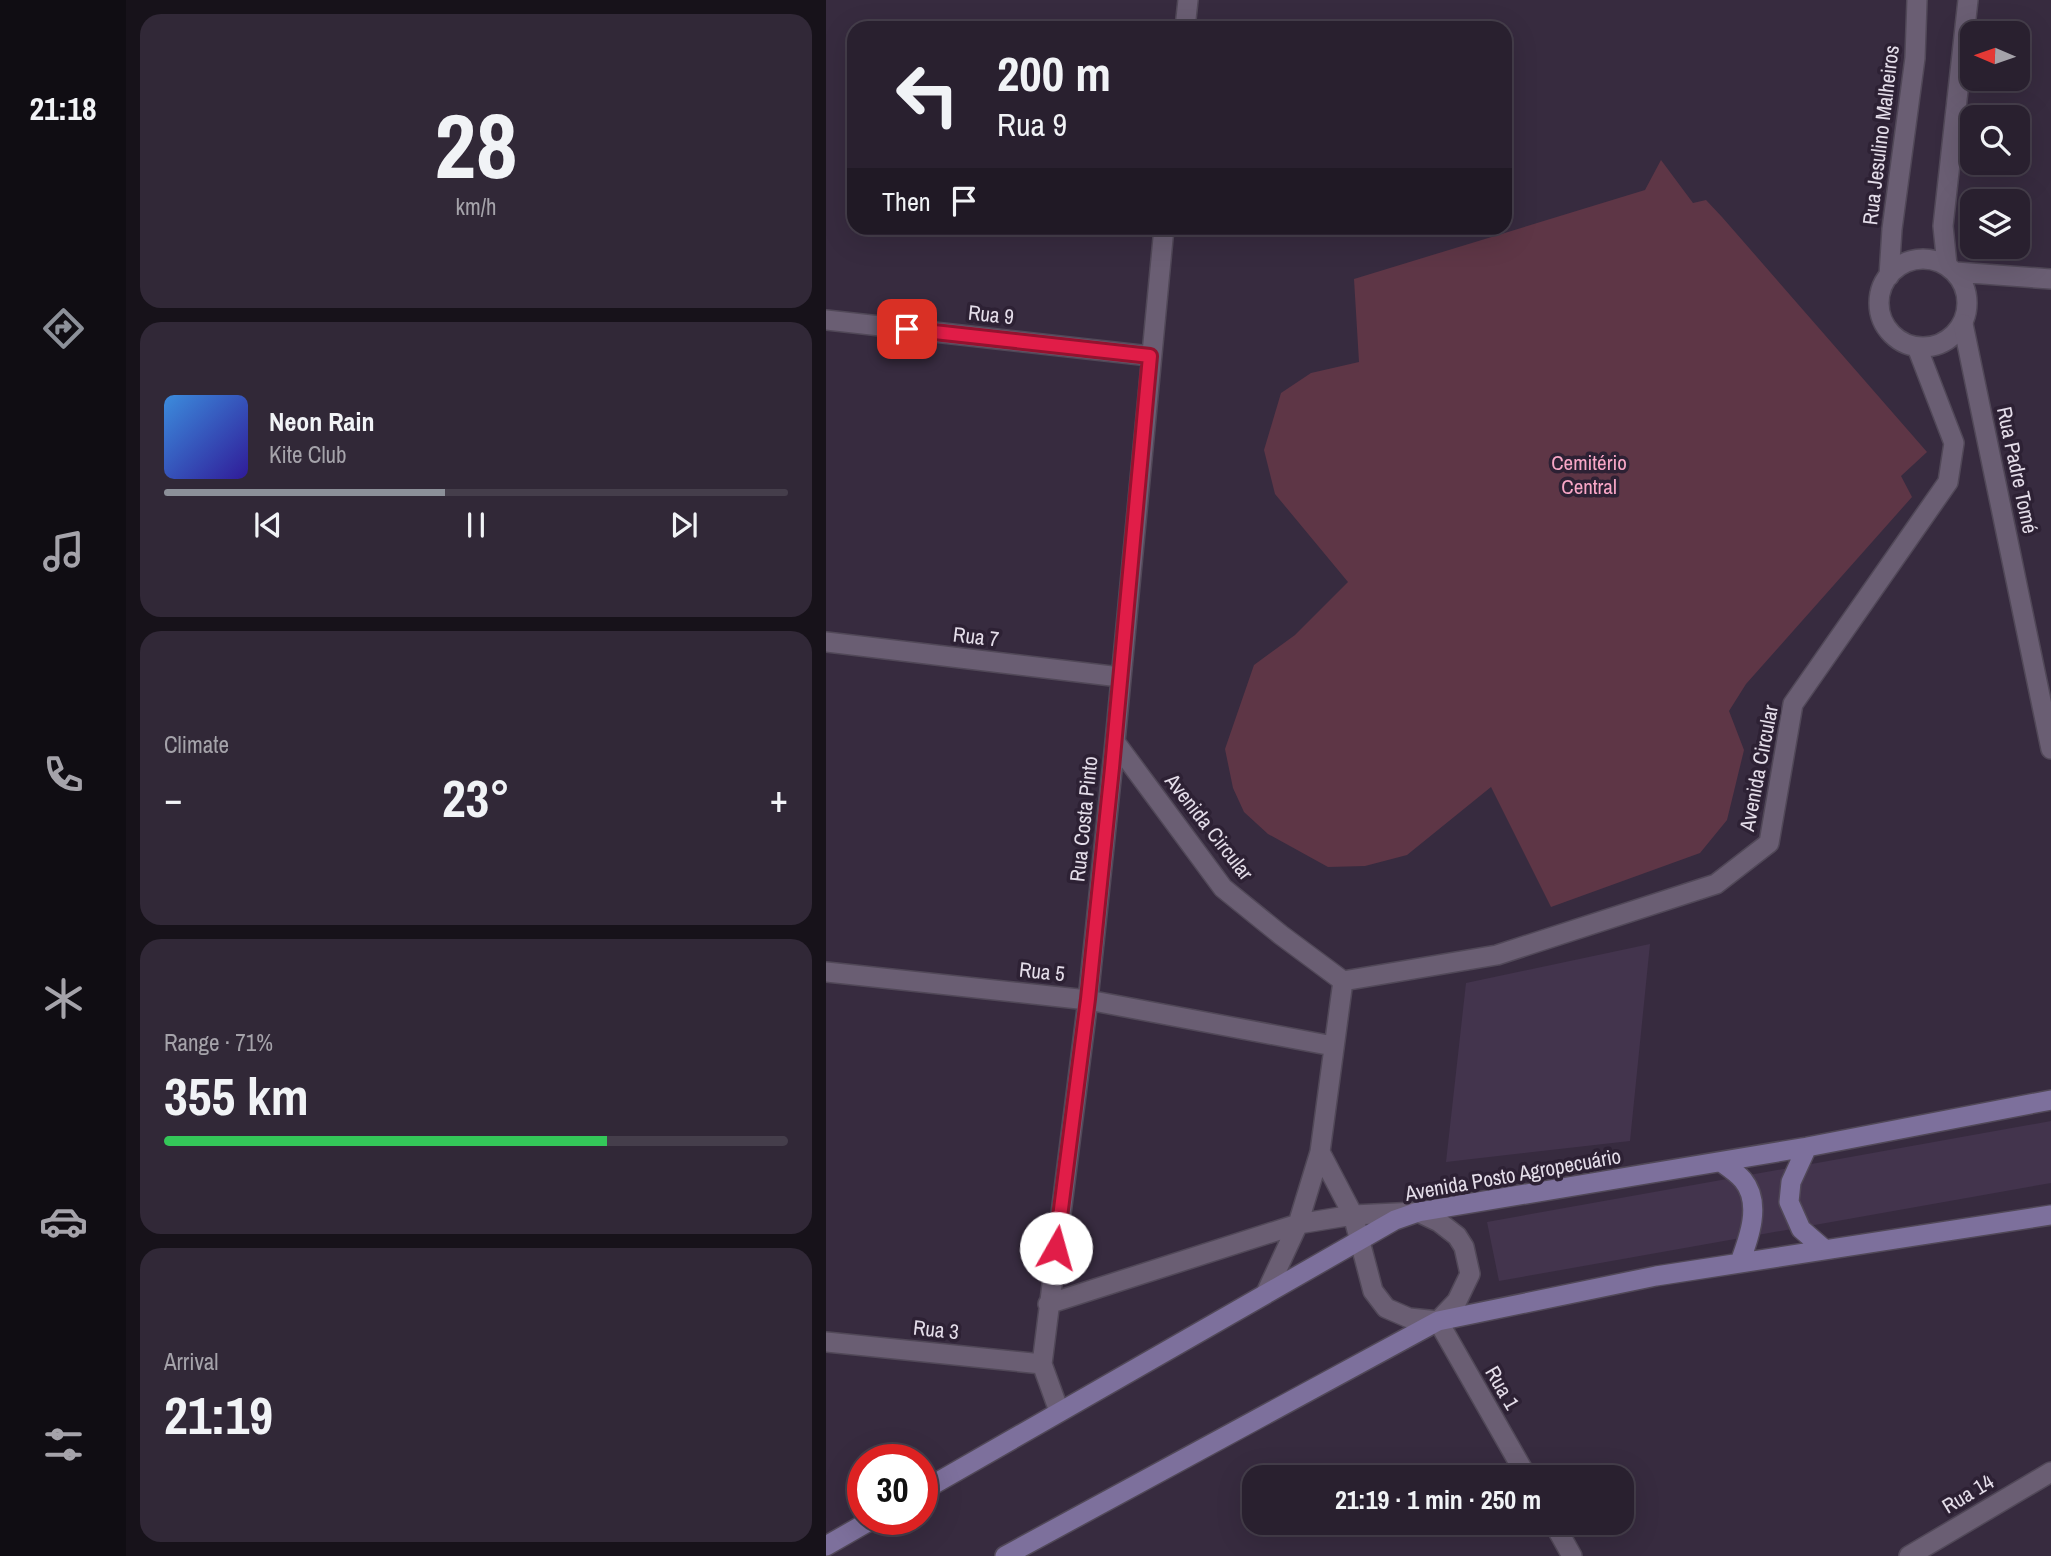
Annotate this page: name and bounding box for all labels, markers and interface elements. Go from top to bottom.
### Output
north arrow [1960,21,2030,91]
map controls [1960,21,2030,259]
text: 200 m [997,40,1111,106]
street label: Rua Jesulino Malheiros [1855,43,1906,226]
icon: left [882,49,973,140]
text: 28 [435,84,518,206]
text: 21:18 [29,87,97,130]
text: Rua 9 [997,103,1067,146]
button: search [1960,105,2030,175]
icon: arrive [945,182,983,220]
text: Then [882,184,931,219]
button: layers [1960,189,2030,259]
text: km/h [456,191,496,222]
street label: Rua 9 [967,298,1015,331]
pin [877,299,937,359]
icon: directions [39,304,88,353]
icon: arrive [888,310,926,348]
text: Neon Rain [269,404,374,439]
street label: Rua Padre Tomé [1990,404,2045,536]
text: Kite Club [269,439,347,470]
park label: Cemitério Central [1551,448,1627,501]
icon: previous [249,506,287,544]
icon: pause [457,506,495,544]
icon: next [665,506,703,544]
icon: music [39,527,88,576]
street label: Rua 7 [951,619,1001,654]
street label: Avenida Circular [1732,702,1785,834]
text: Climate [164,729,229,760]
icon: phone [39,750,88,799]
street label: Rua Costa Pinto [1062,755,1105,883]
text: 23° [442,763,510,833]
street label: Avenida Circular [1158,767,1260,886]
text: − [164,773,182,824]
text: + [770,773,788,824]
street label: Rua 5 [1018,955,1066,988]
icon: climate [39,974,88,1023]
text: Range · 71% [164,1027,273,1058]
text: 355 km [164,1061,309,1131]
street label: Avenida Posto Agropecuário [1402,1141,1623,1208]
icon: car [39,1197,88,1246]
position arrow [1019,1211,1093,1285]
street label: Rua 3 [912,1313,960,1346]
text: Arrival [164,1346,219,1377]
street label: Rua 1 [1478,1361,1527,1415]
text: 21:19 [164,1380,273,1450]
icon: filters [39,1420,88,1469]
speed limit sign: 30 [847,1444,938,1535]
street label: Rua 14 [1936,1467,1999,1520]
text: 21:19 · 1 min · 250 m [1335,1482,1541,1517]

